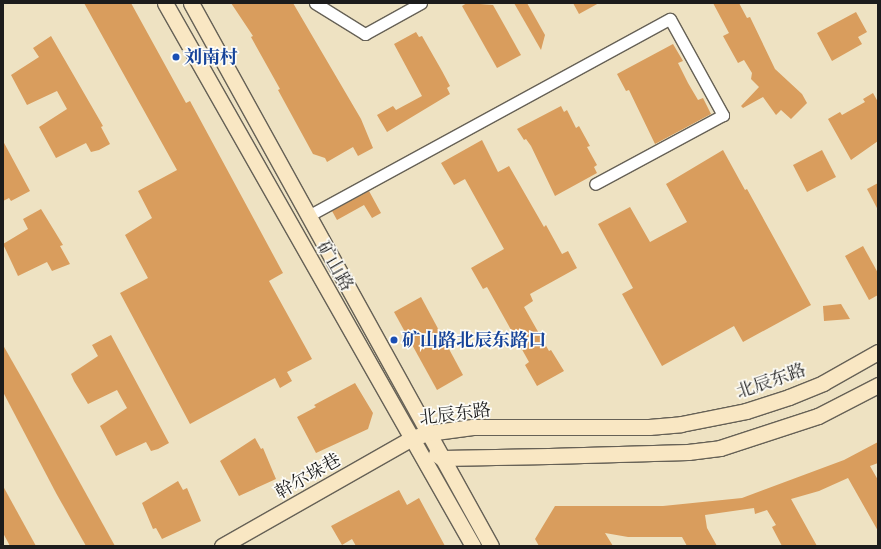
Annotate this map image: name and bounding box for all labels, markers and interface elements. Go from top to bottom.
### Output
place label: 刘南村 [184,46,238,68]
marker: 刘南村 [171,52,181,62]
street label: 矿山路 [312,237,358,295]
place label: 矿山路北辰东路口 [402,329,546,351]
marker: 矿山路北辰东路口 [389,335,399,345]
street label: 北辰东路 [733,359,809,403]
street label: 北辰东路 [418,399,492,429]
street label: 幹尔垛巷 [271,449,345,503]

